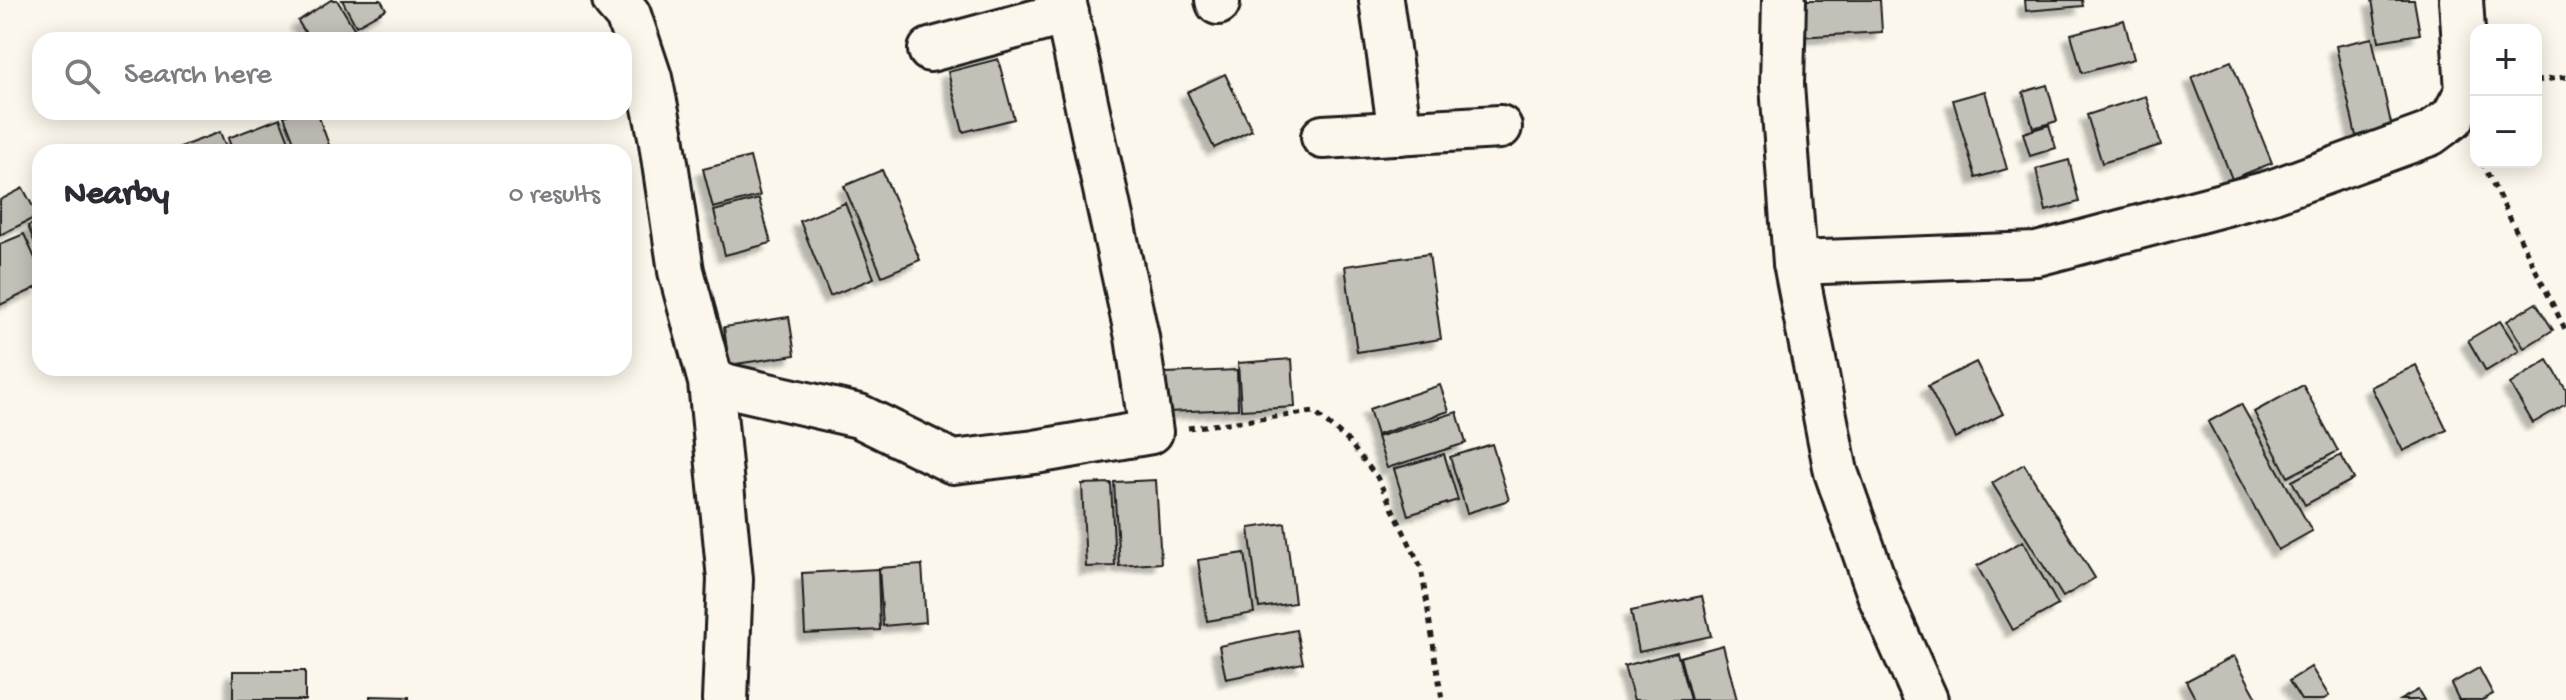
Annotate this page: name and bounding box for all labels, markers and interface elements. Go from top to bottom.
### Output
map controls [2470,24,2542,168]
button: + [2470,24,2542,96]
search box [32,32,632,120]
icon: search [60,54,104,98]
text: Search here [124,59,272,94]
button: − [2470,96,2542,168]
text: Nearby [64,176,169,216]
text: 0 results [509,181,600,212]

